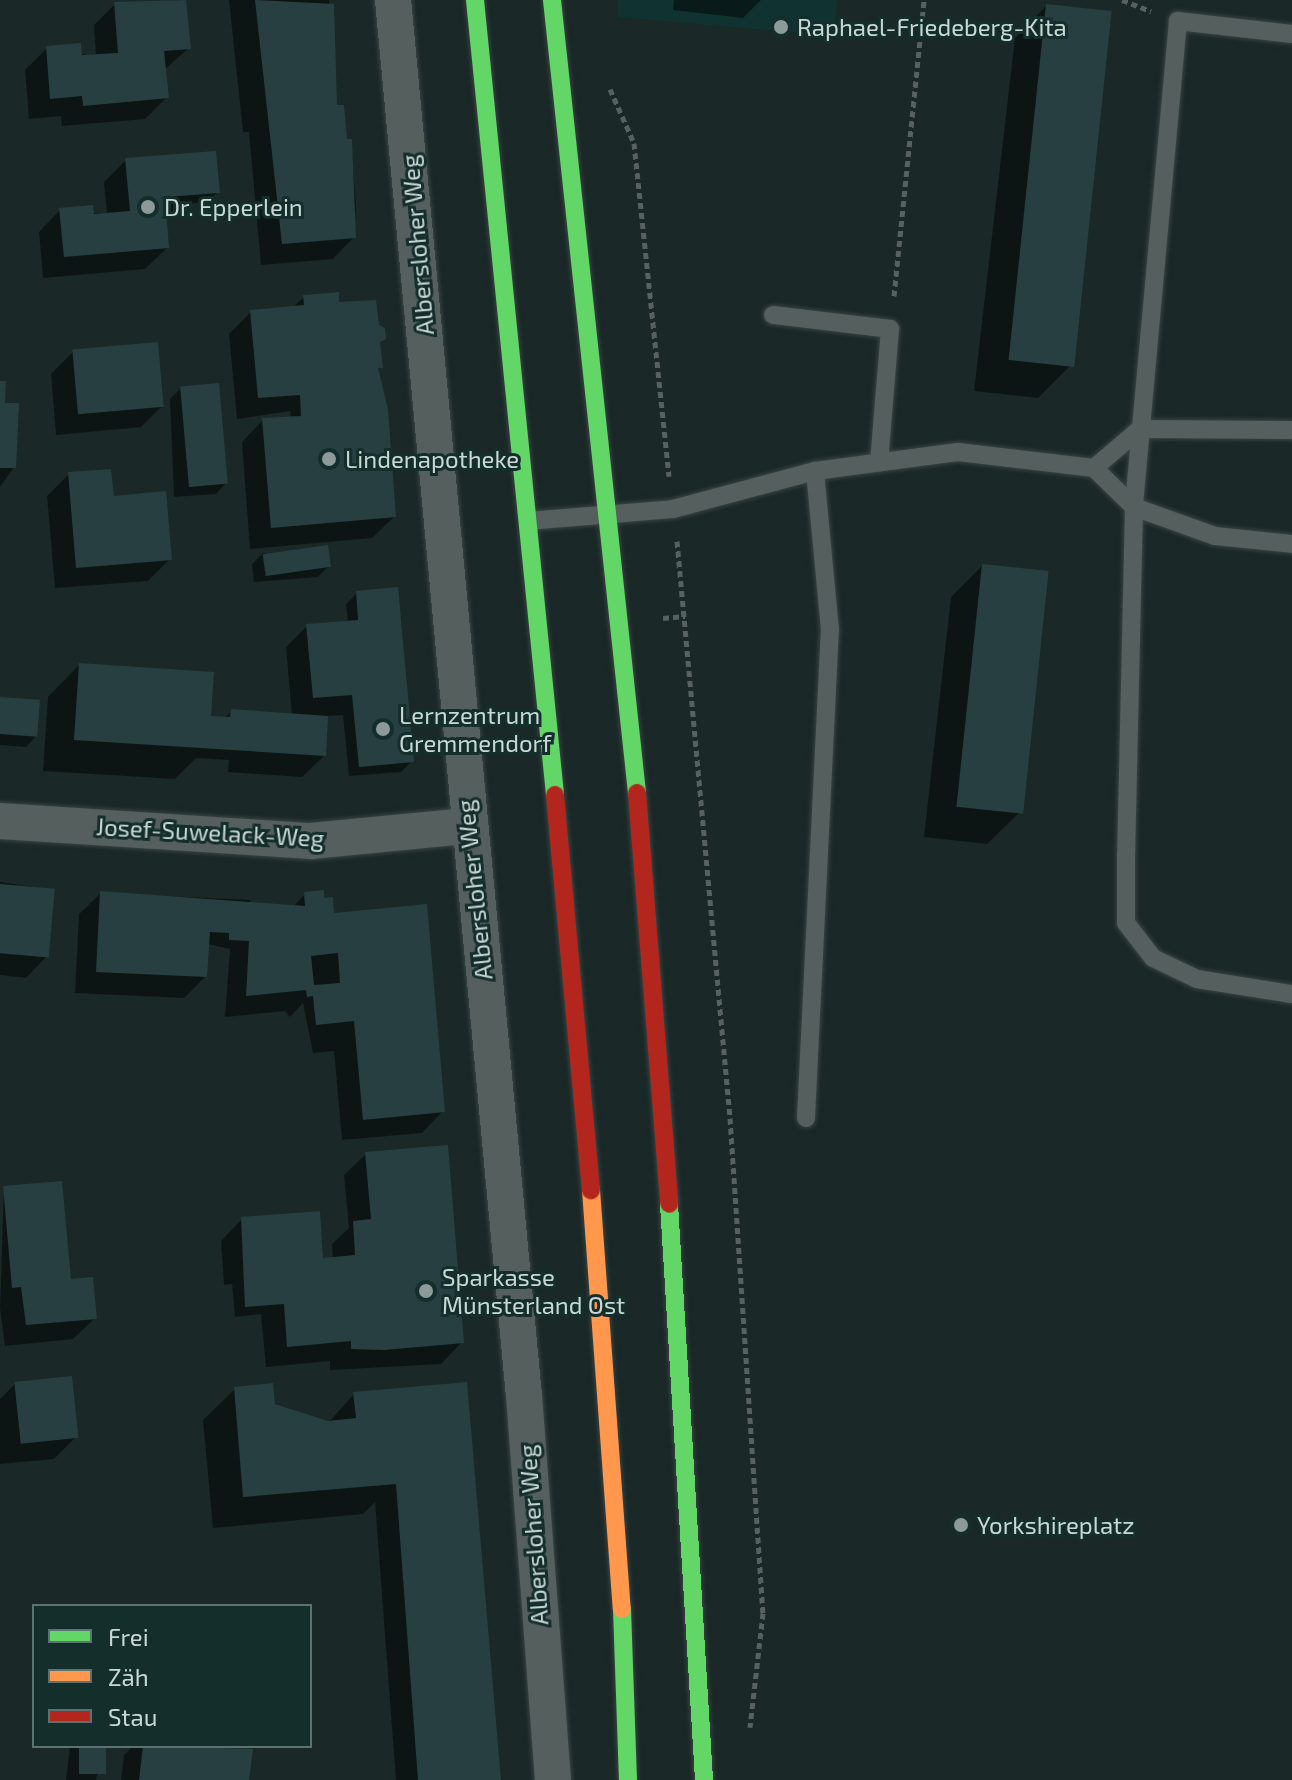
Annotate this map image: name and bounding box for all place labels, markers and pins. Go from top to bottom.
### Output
place label: Raphael-Friedeberg-Kita [797,13,1067,41]
marker: Raphael-Friedeberg-Kita [772,18,790,36]
place label: Dr. Epperlein [164,193,303,221]
marker: Dr. Epperlein [139,198,157,216]
place label: Lindenapotheke [345,445,519,473]
marker: Lindenapotheke [320,450,338,468]
place label: Lernzentrum Gremmendorf [399,701,551,757]
marker: Lernzentrum Gremmendorf [374,720,392,738]
place label: Sparkasse Münsterland Ost [442,1263,625,1319]
marker: Sparkasse Münsterland Ost [417,1282,435,1300]
place label: Yorkshireplatz [977,1511,1134,1539]
marker: Yorkshireplatz [952,1516,970,1534]

